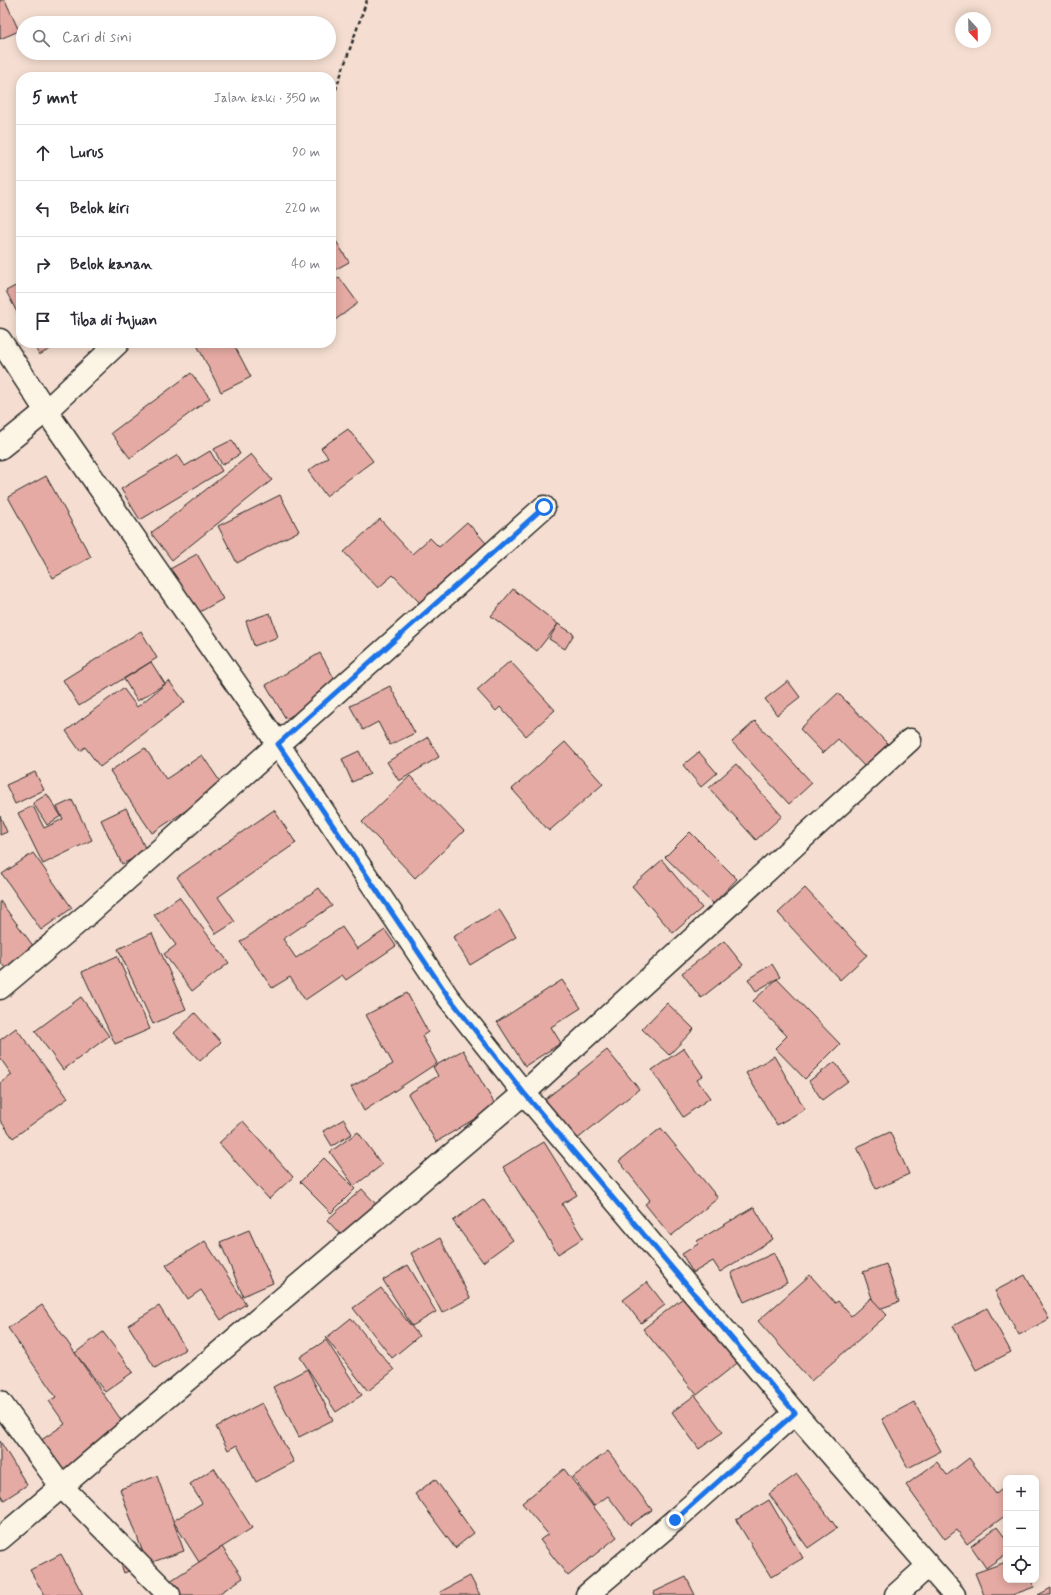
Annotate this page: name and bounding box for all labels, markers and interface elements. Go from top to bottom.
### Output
north arrow [955,12,991,48]
search box [16,16,336,60]
icon: search [30,27,52,49]
text: Cari di sini [62,28,132,48]
text: 5 mnt [32,87,78,109]
text: Jalan kaki · 350 m [214,90,320,107]
icon: ahead [32,142,54,164]
text: Lurus [70,143,103,163]
text: 90 m [292,144,320,161]
icon: left [32,198,54,220]
text: Belok kiri [70,199,129,219]
text: 220 m [285,200,320,217]
icon: right [32,254,54,276]
text: Belok kanan [70,255,153,275]
text: 40 m [291,256,320,273]
icon: arrive [32,310,54,332]
text: Tiba di tujuan [70,311,157,331]
route start [535,498,553,516]
map controls [1003,1475,1039,1583]
button: + [1003,1475,1039,1511]
route end [666,1511,684,1529]
button: − [1003,1511,1039,1547]
button: locate [1003,1547,1039,1583]

